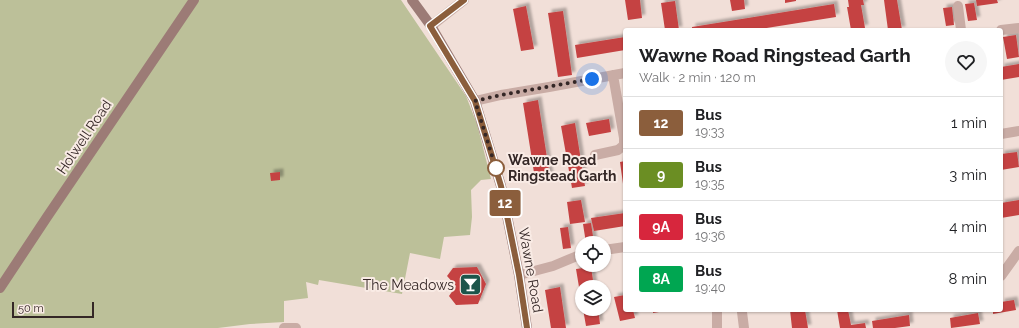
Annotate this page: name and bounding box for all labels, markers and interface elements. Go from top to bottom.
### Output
button: heart [945,41,987,83]
text: Wawne Road Ringstead Garth [639,44,911,66]
your location [582,69,602,89]
text: Walk · 2 min · 120 m [639,70,756,85]
street label: Holwell Road [53,97,115,177]
text: Bus [695,106,722,124]
text: 1 min [951,114,987,132]
text: 12 [654,115,668,131]
text: 19:33 [695,124,725,139]
place label: Wawne Road Ringstead Garth [508,152,617,184]
text: Bus [695,158,722,176]
marker: Wawne Road Ringstead Garth [487,159,505,177]
text: 3 min [949,166,987,184]
text: 9 [657,167,665,183]
text: 19:35 [695,176,725,191]
line badge: 12 [487,190,523,216]
text: 12 [498,195,512,211]
text: Bus [695,210,722,228]
text: 4 min [949,218,987,236]
text: 9A [652,219,670,235]
street label: Wawne Road [516,226,546,314]
text: 19:36 [695,228,725,243]
map controls [575,236,611,316]
button: locate [575,236,611,272]
text: Bus [695,262,722,280]
text: 8 min [948,270,987,288]
text: 8A [652,271,670,287]
bar icon: The Meadows [457,272,483,298]
place label: The Meadows [363,277,454,293]
button: layers [575,280,611,316]
text: 19:40 [695,280,726,295]
scale bar [12,300,94,319]
text: 50 m [18,302,44,315]

